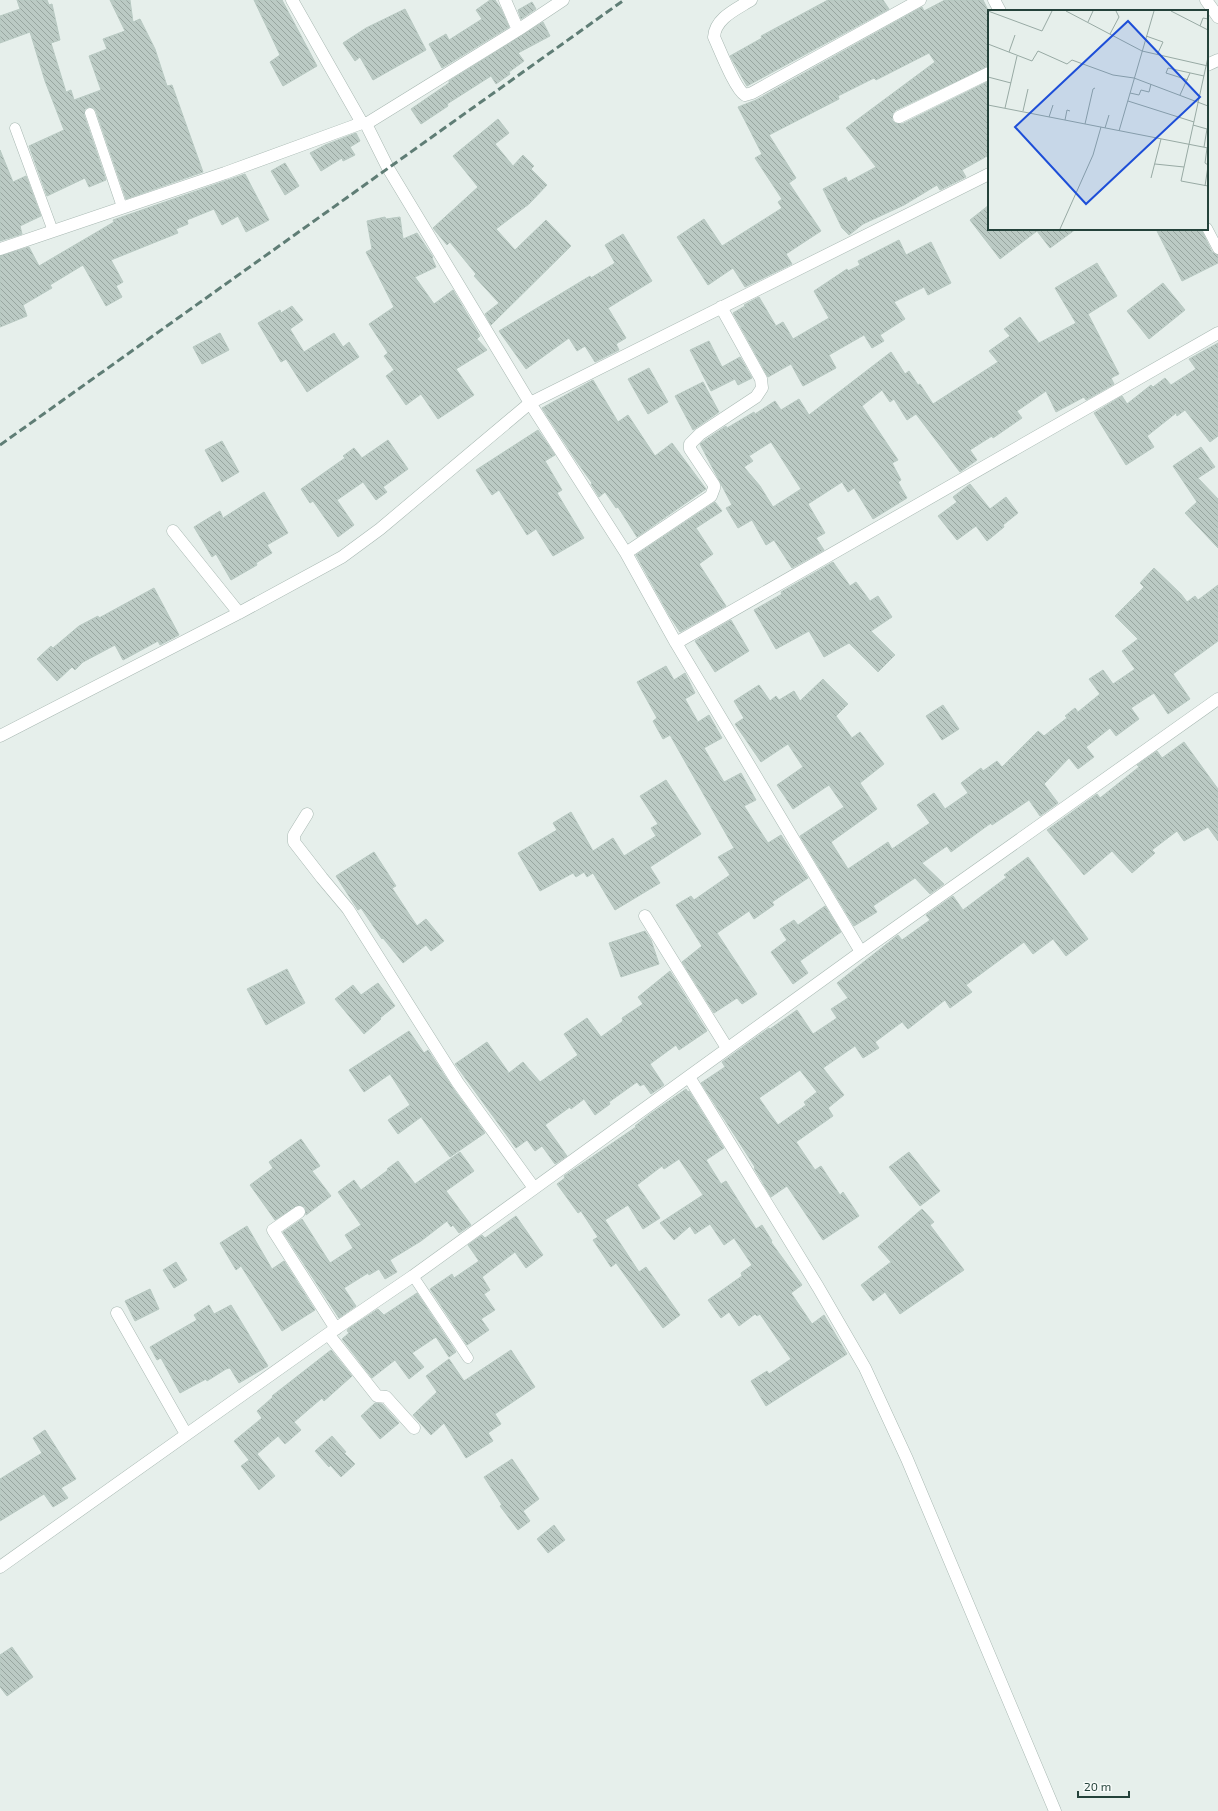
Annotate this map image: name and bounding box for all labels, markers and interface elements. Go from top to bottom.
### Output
inset map [988,10,1208,230]
scale bar [1078,1773,1129,1799]
text: 20 m [1084,1779,1111,1793]

